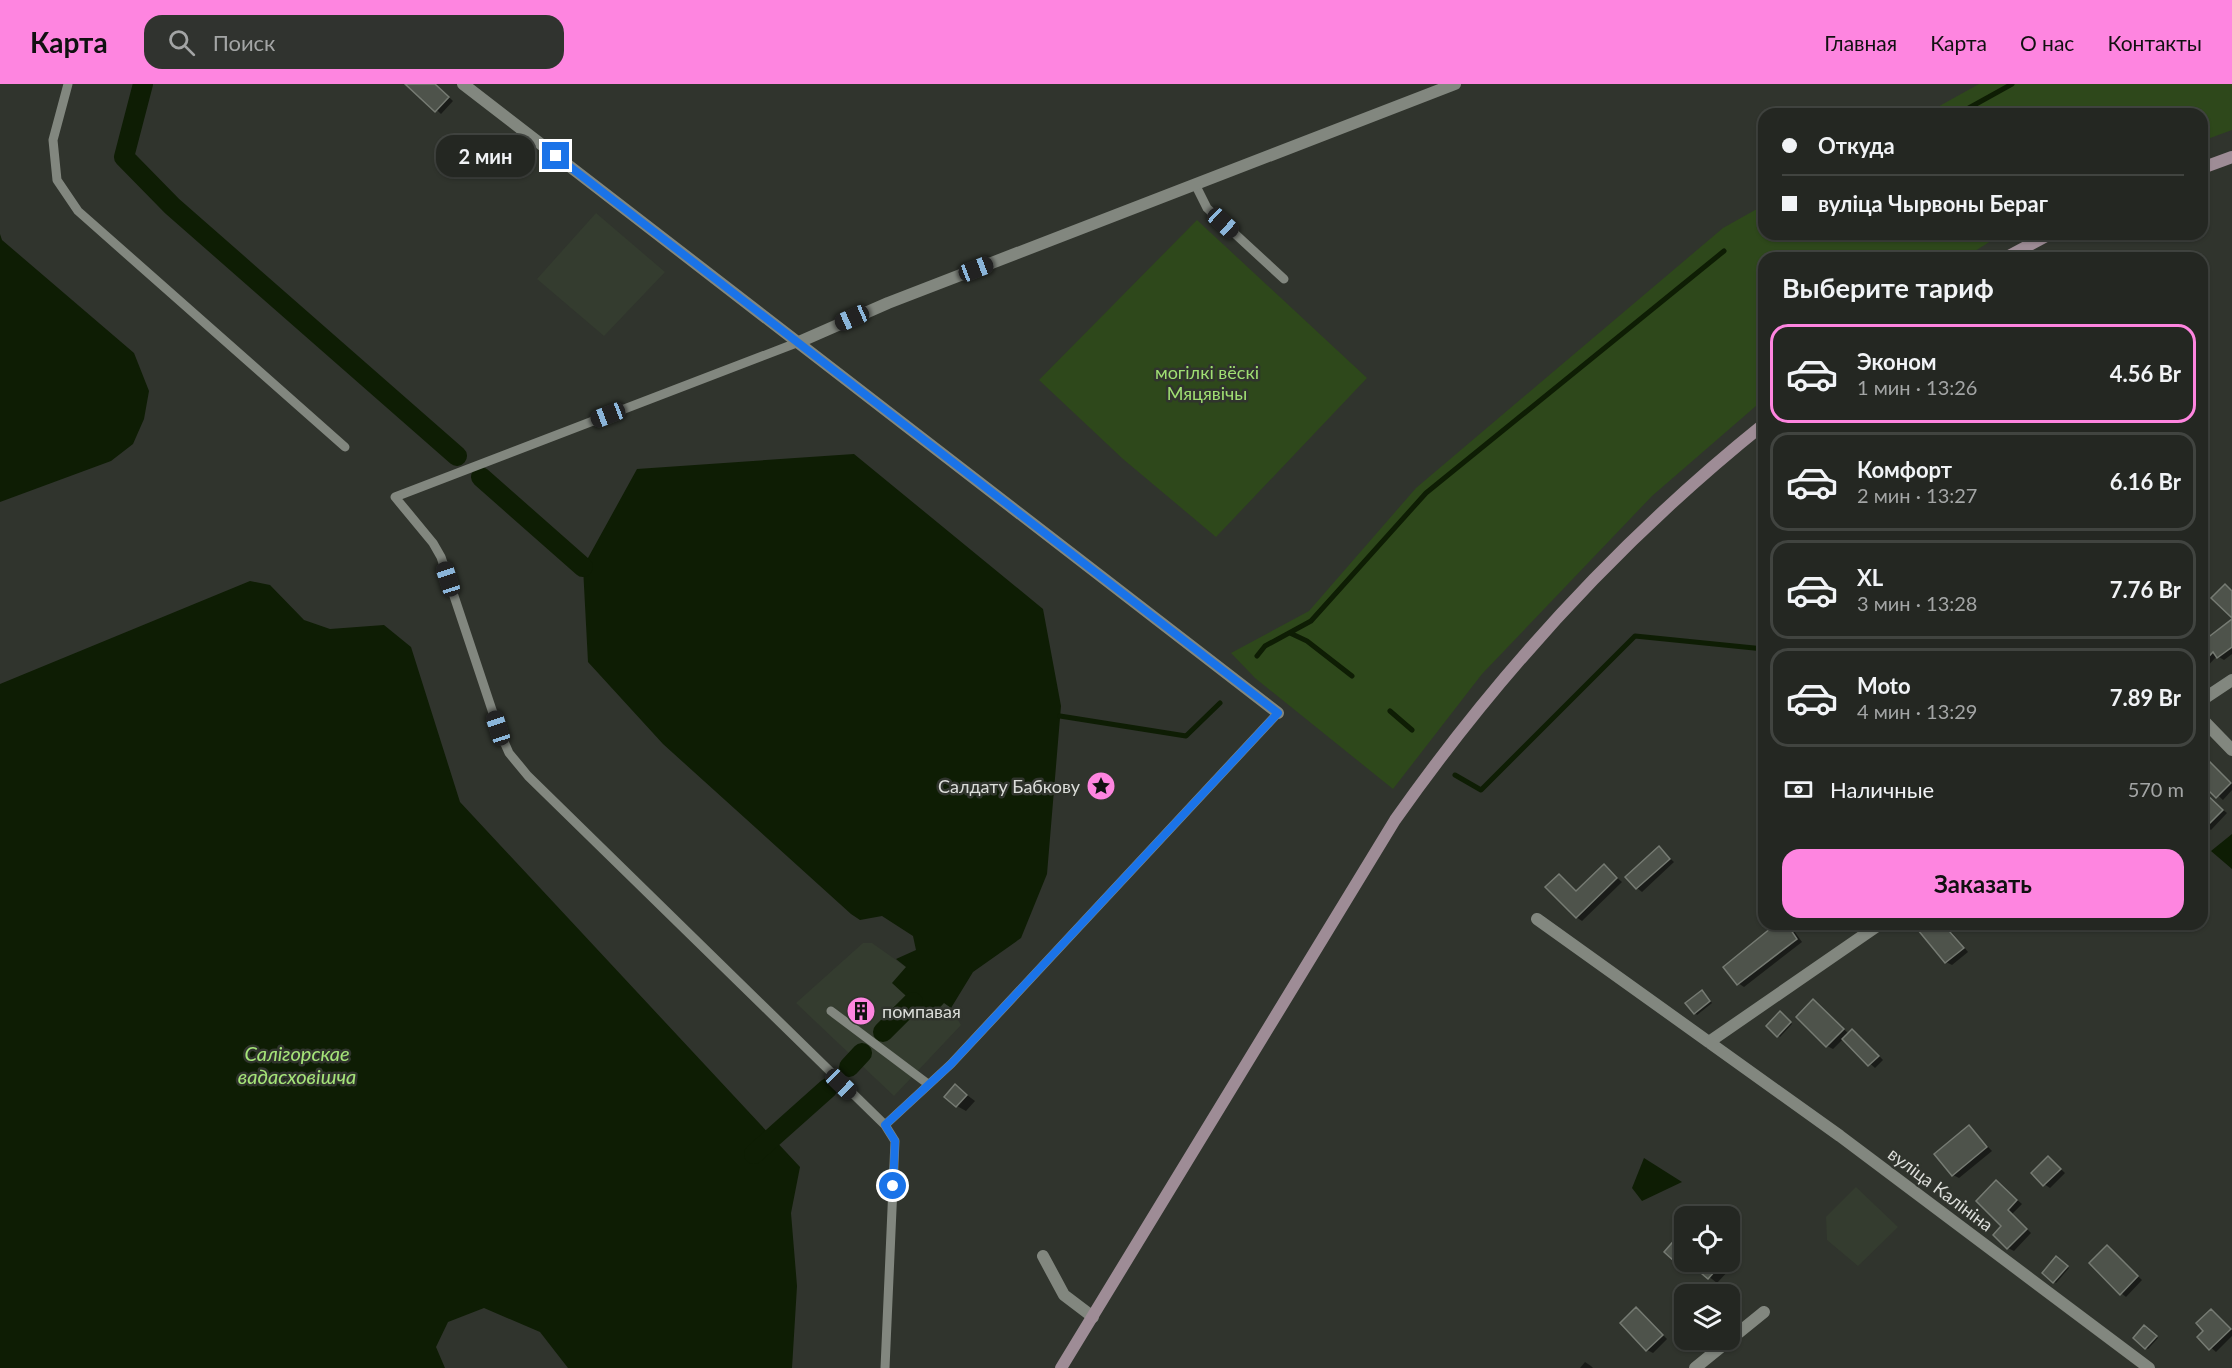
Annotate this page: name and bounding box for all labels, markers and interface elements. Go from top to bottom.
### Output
search box [144,15,564,69]
text: Карта [30,25,108,59]
icon: search [165,26,198,59]
text: Поиск [213,29,276,56]
text: Главная [1824,30,1897,55]
text: Карта [1930,30,1987,55]
text: О нас [2020,30,2074,55]
text: Контакты [2107,30,2202,55]
text: Откуда [1818,132,1895,159]
callout: 2 мин [436,135,535,177]
route end [542,142,569,169]
text: 2 мин [459,144,512,168]
text: вуліца Чырвоны Бераг [1818,190,2048,217]
car [1204,204,1242,242]
car [956,254,996,284]
text: Выберите тариф [1782,271,1994,304]
car [832,302,872,334]
icon: car [1785,347,1839,401]
text: Эконом [1857,348,1937,375]
text: 4.56 Br [2110,360,2181,387]
park label: могілкі вёскі Мяцявічы [1155,361,1259,404]
text: 1 мин · 13:26 [1857,375,1977,399]
car [588,400,628,430]
icon: car [1785,455,1839,509]
text: Комфорт [1857,456,1952,483]
text: 6.16 Br [2110,468,2181,495]
text: 2 мин · 13:27 [1857,483,1977,507]
car [434,559,462,599]
icon: car [1785,563,1839,617]
text: XL [1857,564,1883,591]
text: 7.76 Br [2110,576,2181,603]
text: 3 мин · 13:28 [1857,591,1977,615]
icon: car [1785,671,1839,725]
text: Moto [1857,672,1911,699]
text: 7.89 Br [2110,684,2181,711]
text: 4 мин · 13:29 [1857,699,1977,723]
car [484,708,512,748]
place icon: Салдату Бабкову [1085,770,1117,802]
icon: cash [1782,773,1815,806]
place label: Салдату Бабкову [938,775,1081,797]
text: Наличные [1830,776,1934,803]
text: 570 m [2128,777,2184,801]
button: Заказать [1782,849,2184,918]
building icon: помпавая [845,995,877,1027]
place label: помпавая [882,1000,961,1022]
water label: Салігорскае вадасховішча [238,1041,356,1088]
car [822,1065,860,1103]
street label: вуліца Калініна [1884,1142,1998,1236]
route start [879,1172,906,1199]
map controls [1674,1206,1740,1350]
button: locate [1674,1206,1740,1272]
button: layers [1674,1284,1740,1350]

